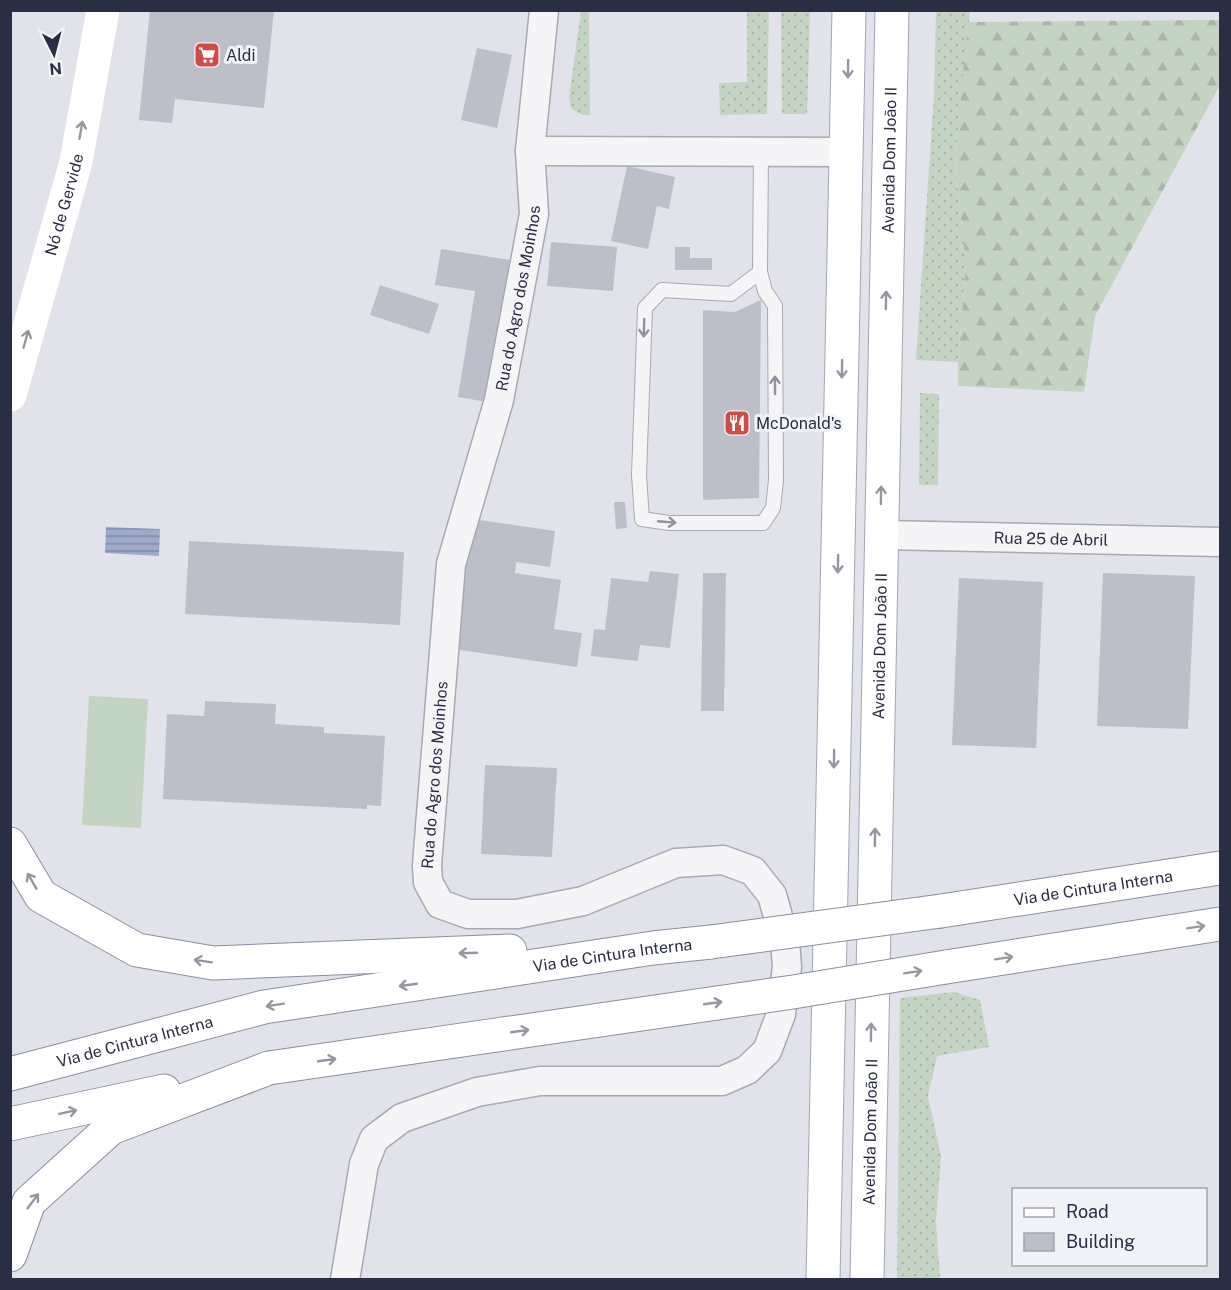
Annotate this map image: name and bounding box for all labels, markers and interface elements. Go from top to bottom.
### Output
north arrow [24,24,84,84]
supermarket icon: Aldi [192,40,222,70]
place label: Aldi [226,46,255,65]
text: N [48,58,63,79]
one-way arrow [842,58,854,78]
street label: Avenida Dom João II [879,87,900,234]
one-way arrow [76,121,87,141]
street label: Nó de Gervide [41,152,87,258]
street label: Rua do Agro dos Moinhos [492,205,544,393]
one-way arrow [880,291,892,311]
one-way arrow [638,318,650,338]
one-way arrow [21,330,32,349]
one-way arrow [836,358,848,378]
one-way arrow [769,376,781,396]
restaurant icon: McDonald's [722,408,752,438]
place label: McDonald's [756,414,842,433]
one-way arrow [876,486,887,506]
one-way arrow [656,517,676,528]
street label: Rua 25 de Abril [993,528,1109,550]
one-way arrow [832,553,844,573]
street label: Avenida Dom João II [869,573,891,720]
street label: Rua do Agro dos Moinhos [418,681,452,870]
one-way arrow [828,748,840,768]
one-way arrow [869,828,881,848]
street label: Via de Cintura Interna [1012,866,1174,910]
one-way arrow [26,873,38,890]
one-way arrow [1186,922,1206,933]
street label: Via de Cintura Interna [531,935,693,976]
one-way arrow [459,947,479,958]
one-way arrow [993,952,1013,963]
one-way arrow [194,956,214,967]
one-way arrow [903,966,923,977]
one-way arrow [399,979,418,990]
one-way arrow [702,998,722,1009]
one-way arrow [265,1000,285,1011]
street label: Via de Cintura Interna [55,1012,215,1071]
one-way arrow [866,1023,877,1043]
one-way arrow [509,1026,529,1037]
one-way arrow [316,1054,336,1065]
street label: Avenida Dom João II [859,1058,881,1206]
one-way arrow [58,1105,77,1117]
legend [1012,1188,1207,1266]
one-way arrow [27,1194,39,1210]
text: Road [1066,1201,1109,1222]
text: Building [1066,1231,1135,1252]

